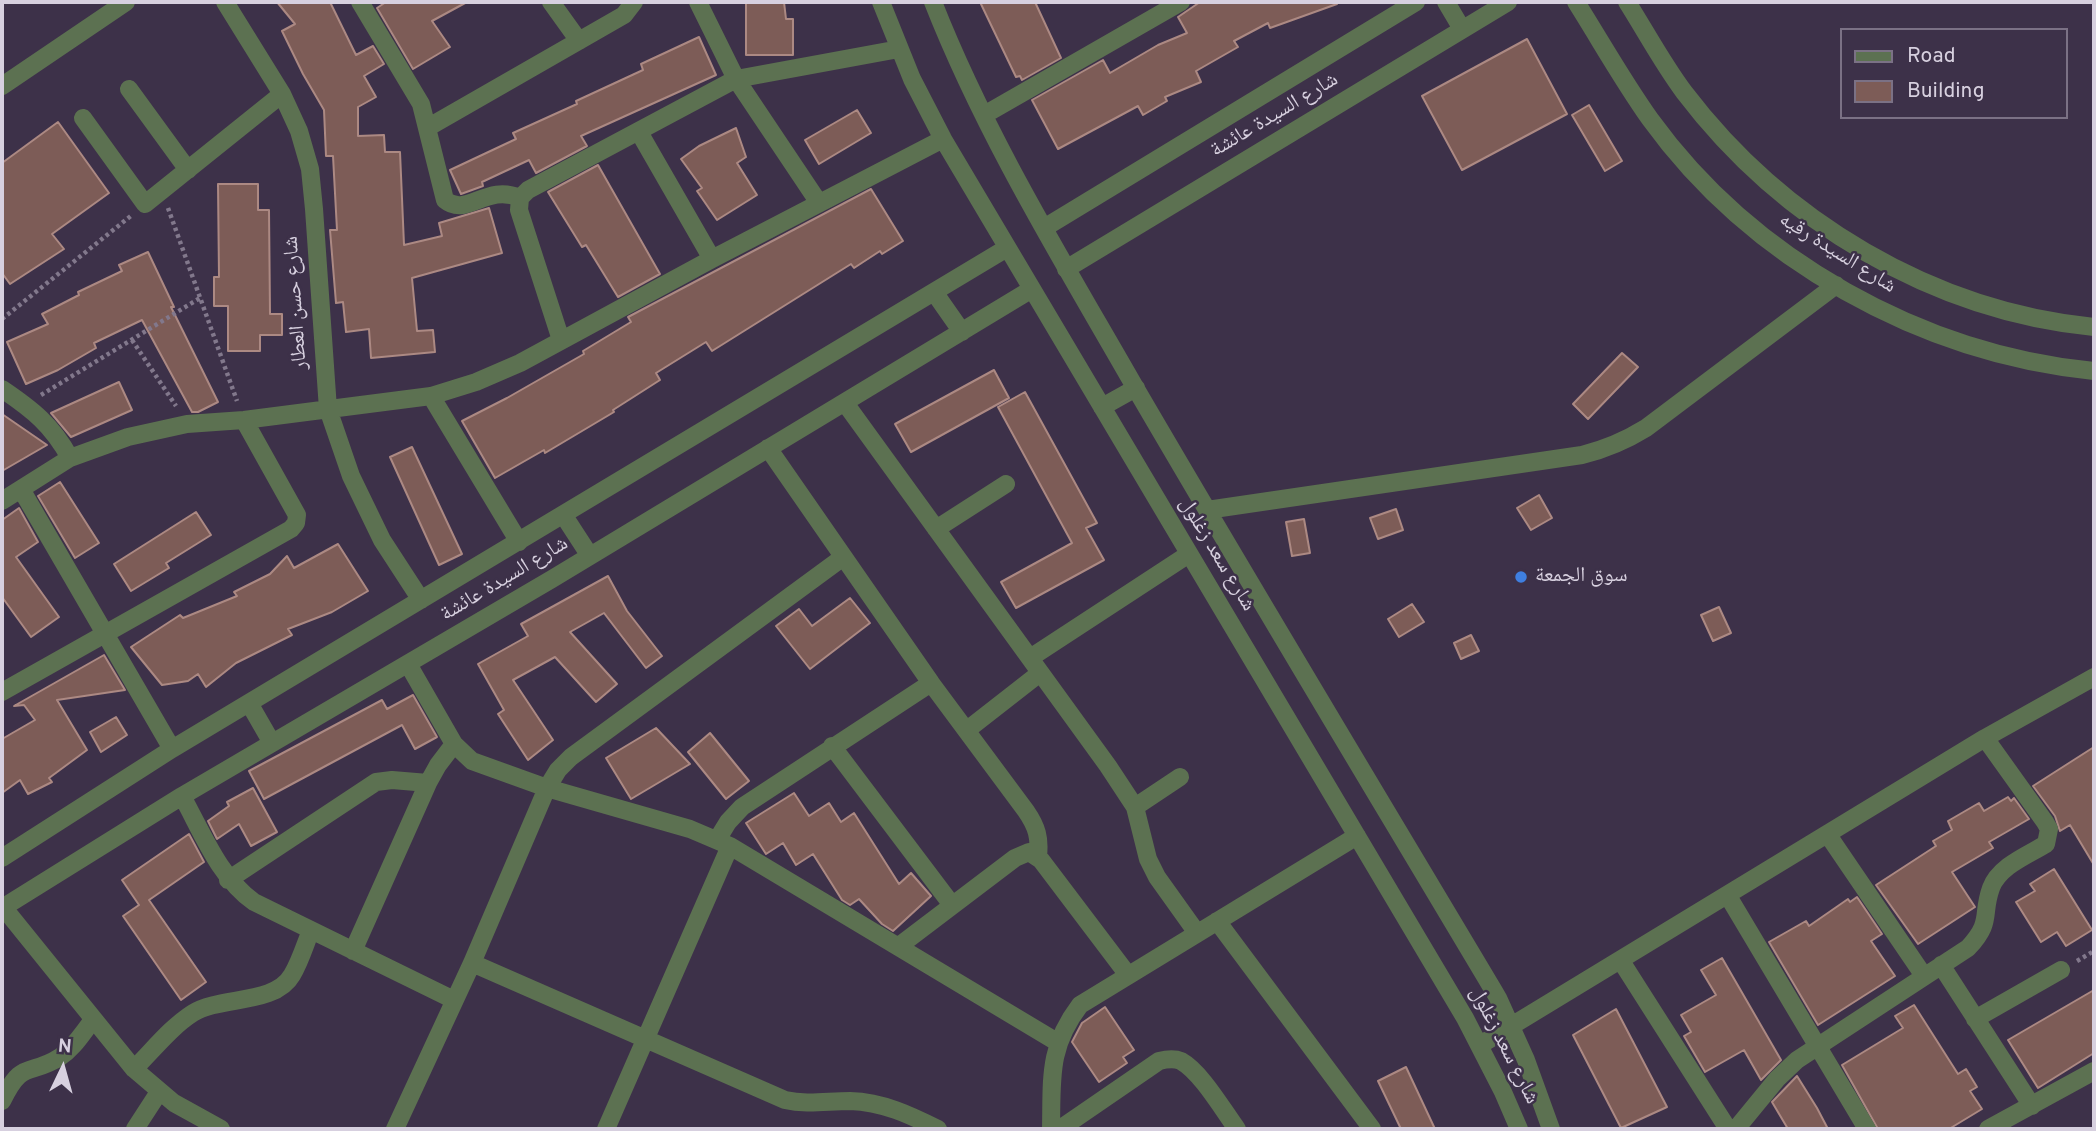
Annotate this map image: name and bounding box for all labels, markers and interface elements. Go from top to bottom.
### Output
legend [1840,28,2068,119]
text: Road [1907,43,1956,70]
street label: شارع السيدة عائشة [1207,68,1343,164]
text: Building [1907,78,1985,105]
street label: شارع السيدة رقيه [1774,208,1900,300]
street label: شارع حسن العطار [280,235,314,371]
street label: شارع سعد زغلول [1172,493,1260,617]
street label: شارع السيدة عائشة [437,532,573,628]
place label: سوق الجمعة [1535,564,1627,590]
marker: سوق الجمعة [1513,569,1529,585]
street label: شارع سعد زغلول [1463,983,1543,1109]
north arrow [28,1033,98,1103]
text: N [57,1035,73,1060]

